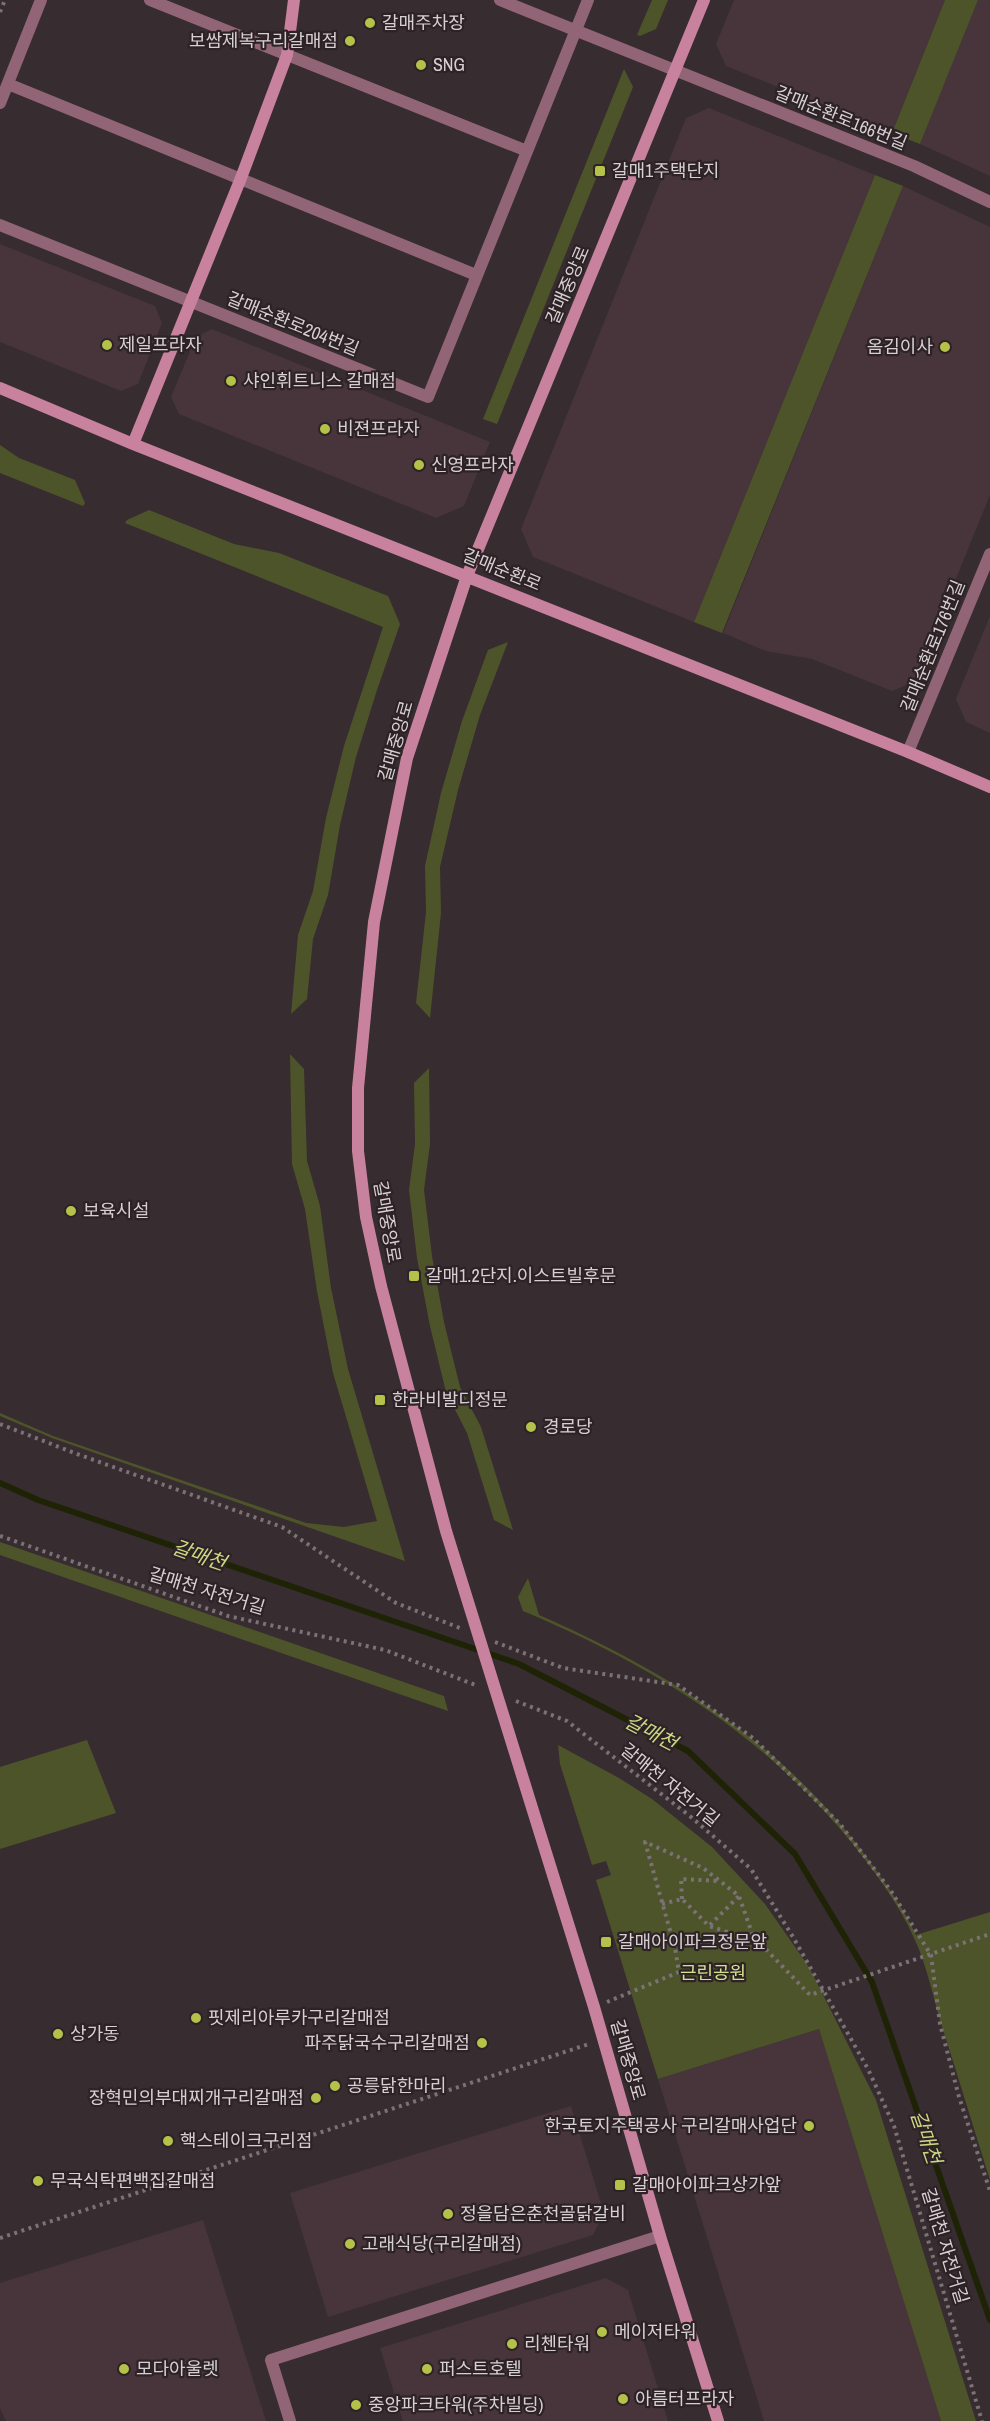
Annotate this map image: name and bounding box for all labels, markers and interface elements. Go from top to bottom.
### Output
place label: 갈매주차장 [382,10,465,35]
marker: 갈매주차장 [363,16,377,30]
place label: 보쌈제복구리갈매점 [189,28,338,53]
marker: 보쌈제복구리갈매점 [343,34,357,48]
place label: SNG [433,52,465,77]
marker: SNG [414,58,428,72]
street label: 갈매순환로166번길 [771,80,911,155]
place label: 갈매1주택단지 [612,158,720,183]
marker: 갈매1주택단지 [593,164,607,178]
street label: 갈매중앙로 [540,242,595,328]
street label: 갈매순환로204번길 [223,286,363,361]
place label: 제일프라자 [119,332,202,357]
place label: 옴김이사 [867,334,933,359]
marker: 제일프라자 [100,338,114,352]
marker: 옴김이사 [938,340,952,354]
place label: 샤인휘트니스 갈매점 [243,368,396,393]
marker: 샤인휘트니스 갈매점 [224,374,238,388]
place label: 비젼프라자 [337,416,420,441]
marker: 비젼프라자 [318,422,332,436]
place label: 신영프라자 [431,452,514,477]
marker: 신영프라자 [412,458,426,472]
street label: 갈매순환로 [459,542,545,597]
street label: 갈매순환로176번길 [895,576,970,716]
street label: 갈매중앙로 [372,698,419,784]
street label: 갈매중앙로 [368,1179,407,1265]
place label: 보육시설 [83,1198,149,1223]
marker: 보육시설 [64,1204,78,1218]
place label: 갈매1.2단지.이스트빌후문 [426,1263,616,1288]
marker: 갈매1.2단지.이스트빌후문 [407,1269,421,1283]
place label: 한라비발디정문 [392,1387,508,1412]
marker: 한라비발디정문 [373,1393,387,1407]
place label: 경로당 [543,1414,593,1439]
marker: 경로당 [524,1420,538,1434]
water label: 갈매천 [169,1533,232,1577]
street label: 갈매천 자전거길 [146,1561,268,1620]
water label: 갈매천 [621,1707,684,1757]
street label: 갈매천 자전거길 [616,1737,725,1832]
place label: 갈매아이파크정문앞 [618,1929,767,1954]
marker: 갈매아이파크정문앞 [599,1935,613,1949]
park label: 근린공원 [680,1960,746,1985]
place label: 핏제리아루카구리갈매점 [208,2005,390,2030]
marker: 핏제리아루카구리갈매점 [189,2011,203,2025]
street label: 갈매중앙로 [605,2017,652,2103]
place label: 상가동 [70,2021,120,2046]
marker: 상가동 [51,2027,65,2041]
place label: 파주닭국수구리갈매점 [304,2030,470,2055]
marker: 파주닭국수구리갈매점 [475,2036,489,2050]
place label: 공릉닭한마리 [347,2073,446,2098]
marker: 공릉닭한마리 [328,2079,342,2093]
place label: 장혁민의부대찌개구리갈매점 [89,2085,304,2110]
marker: 장혁민의부대찌개구리갈매점 [309,2091,323,2105]
water label: 갈매천 [905,2106,949,2170]
place label: 한국토지주택공사 구리갈매사업단 [544,2113,797,2138]
marker: 한국토지주택공사 구리갈매사업단 [802,2119,816,2133]
place label: 핵스테이크구리점 [180,2128,312,2153]
marker: 핵스테이크구리점 [161,2134,175,2148]
place label: 무국식탁편백집갈매점 [50,2168,216,2193]
place label: 갈매아이파크상가앞 [632,2172,781,2197]
marker: 무국식탁편백집갈매점 [31,2174,45,2188]
marker: 갈매아이파크상가앞 [613,2178,627,2192]
street label: 갈매천 자전거길 [916,2185,975,2307]
place label: 정을담은춘천골닭갈비 [460,2201,626,2226]
marker: 정을담은춘천골닭갈비 [441,2207,455,2221]
place label: 고래식당(구리갈매점) [362,2231,521,2256]
marker: 고래식당(구리갈매점) [343,2237,357,2251]
place label: 메이저타워 [614,2319,697,2344]
marker: 메이저타워 [595,2325,609,2339]
place label: 리첸타워 [524,2331,590,2356]
marker: 리첸타워 [505,2337,519,2351]
place label: 모다아울렛 [136,2356,219,2381]
place label: 퍼스트호텔 [439,2356,522,2381]
marker: 모다아울렛 [117,2362,131,2376]
marker: 퍼스트호텔 [420,2362,434,2376]
place label: 아름터프라자 [635,2386,735,2411]
place label: 중앙파크타워(주차빌딩) [368,2392,544,2417]
marker: 아름터프라자 [616,2392,630,2406]
marker: 중앙파크타워(주차빌딩) [349,2398,363,2412]

